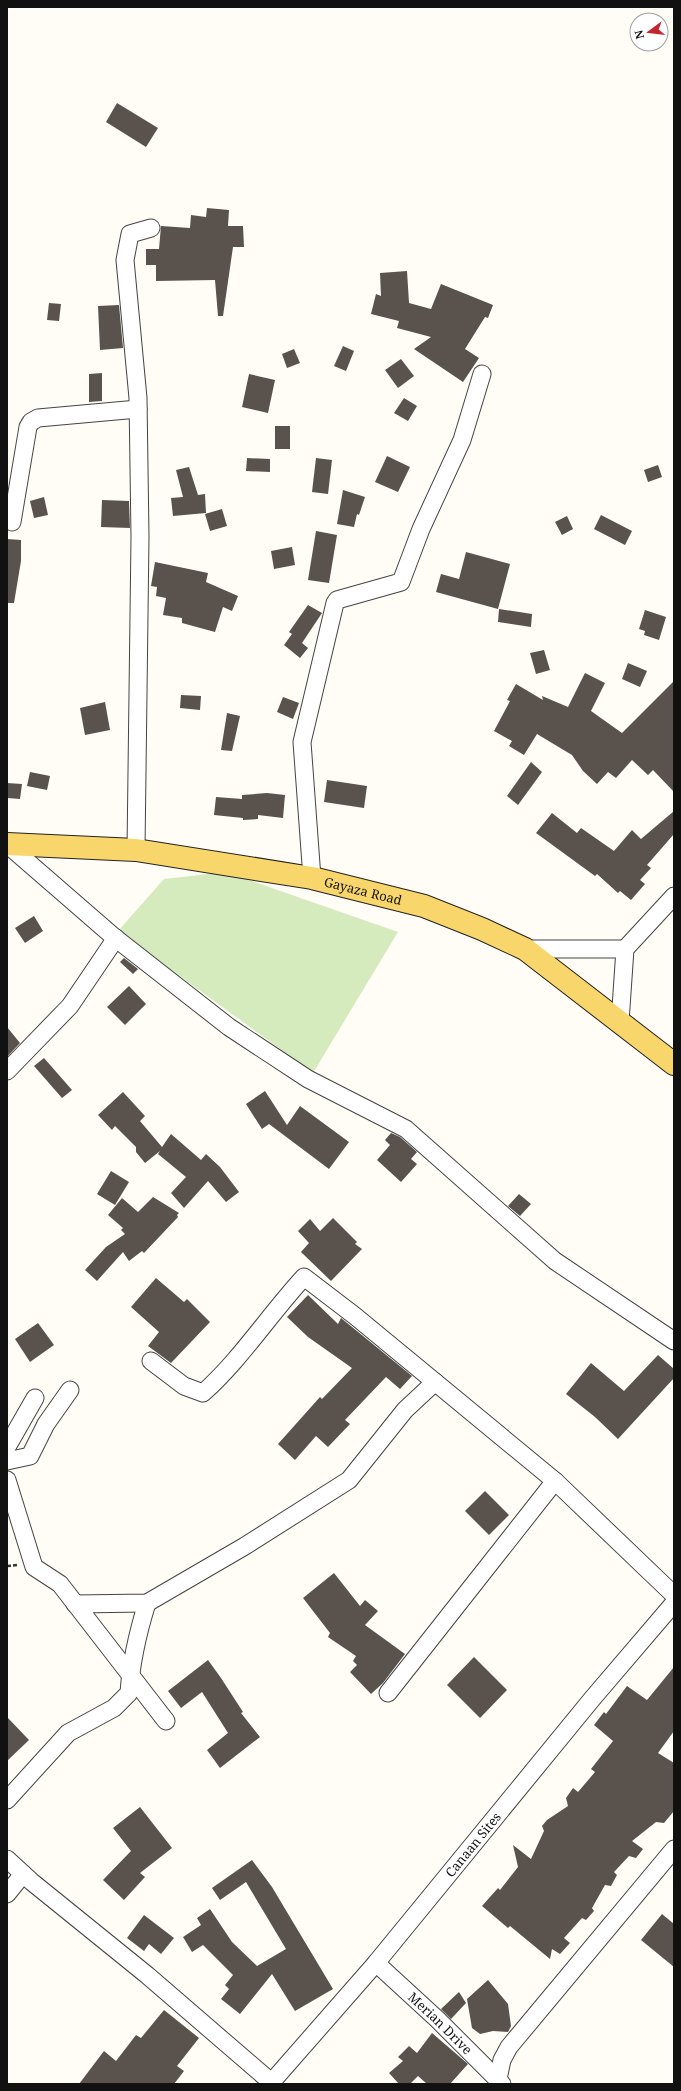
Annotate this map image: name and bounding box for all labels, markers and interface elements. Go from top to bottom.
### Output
north arrow [629,12,669,52]
text: N [630,28,647,41]
street label: Gayaza Road [322,872,404,909]
street label: Canaan Sites [441,1808,505,1881]
street label: Merian Drive [404,1988,476,2058]

